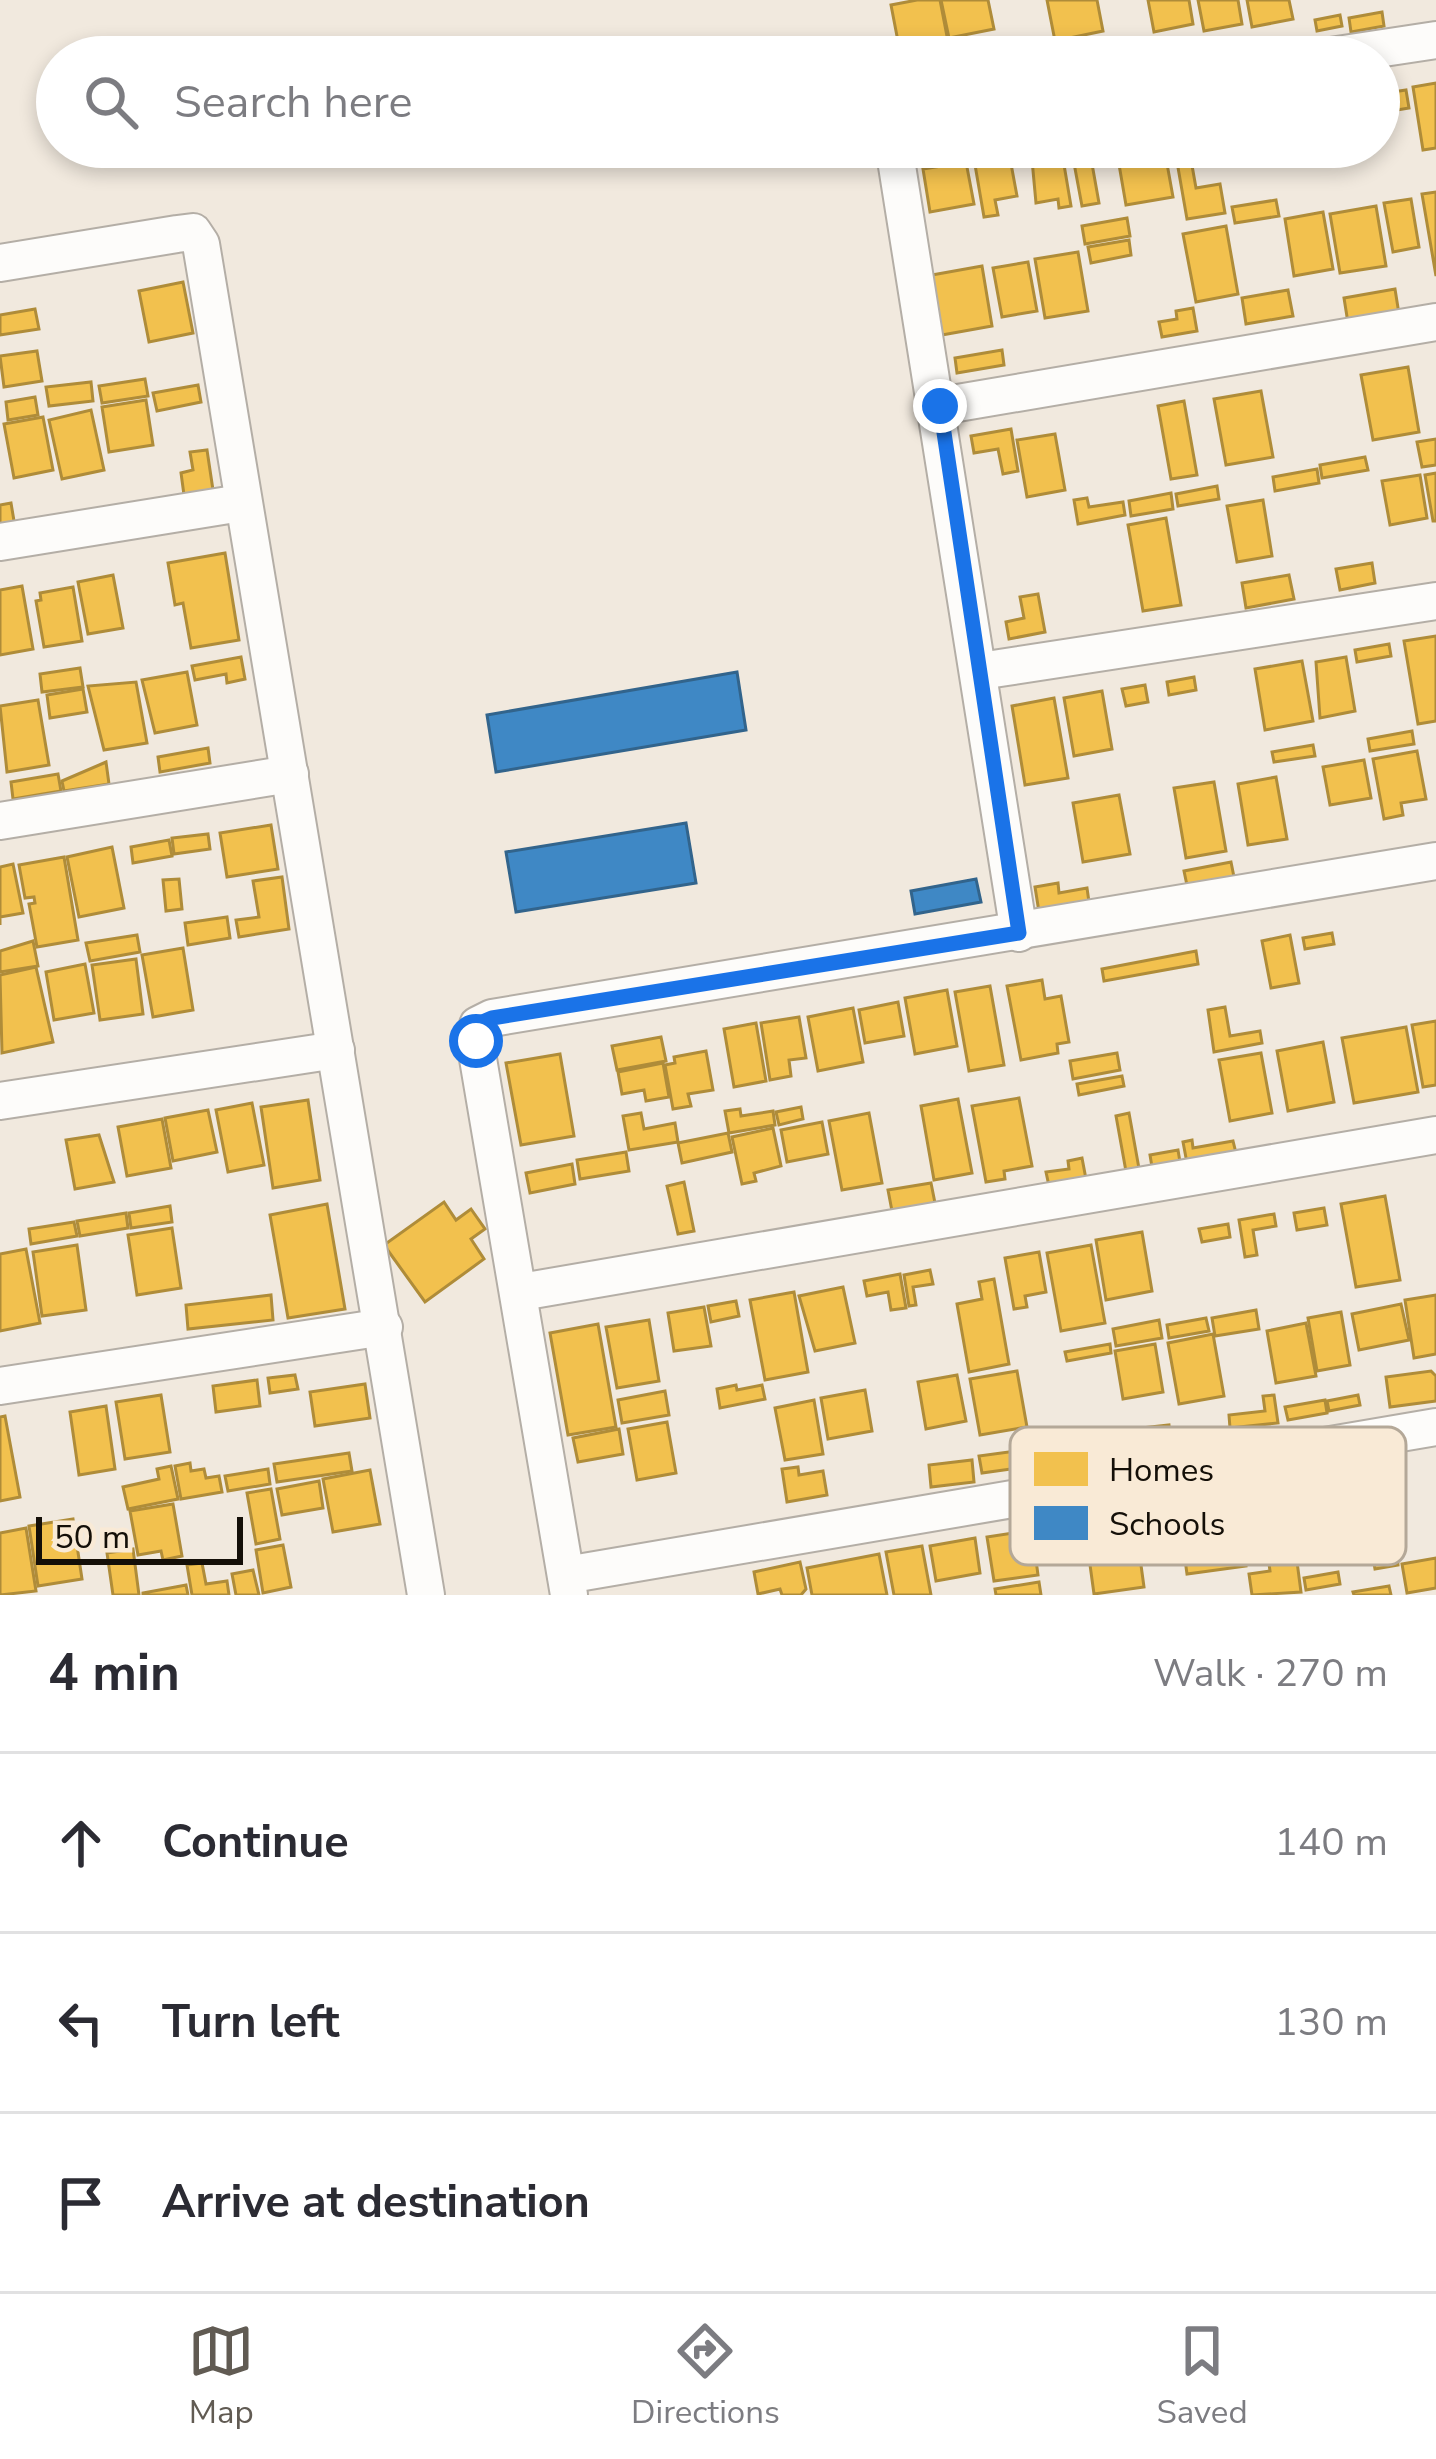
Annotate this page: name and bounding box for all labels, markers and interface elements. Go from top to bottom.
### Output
search box [36,36,1400,168]
icon: search [78,69,144,135]
text: Search here [174,72,413,133]
route end [913,379,967,433]
route start [449,1014,503,1068]
legend [1010,1427,1406,1565]
text: Homes [1109,1448,1214,1493]
text: Schools [1109,1502,1226,1547]
scale bar [36,1511,243,1564]
text: 50 m [54,1515,130,1560]
text: 4 min [48,1638,180,1708]
text: Walk · 270 m [1153,1647,1388,1700]
icon: ahead [48,1810,114,1876]
text: Continue [162,1812,349,1873]
text: 140 m [1274,1816,1388,1869]
icon: left [48,1990,114,2056]
text: Turn left [162,1992,340,2053]
text: 130 m [1274,1996,1388,2049]
icon: arrive [48,2170,114,2236]
text: Arrive at destination [162,2172,590,2233]
tab: Map [188,2318,254,2435]
tab: Directions [631,2318,780,2435]
tab: Saved [1156,2318,1248,2435]

